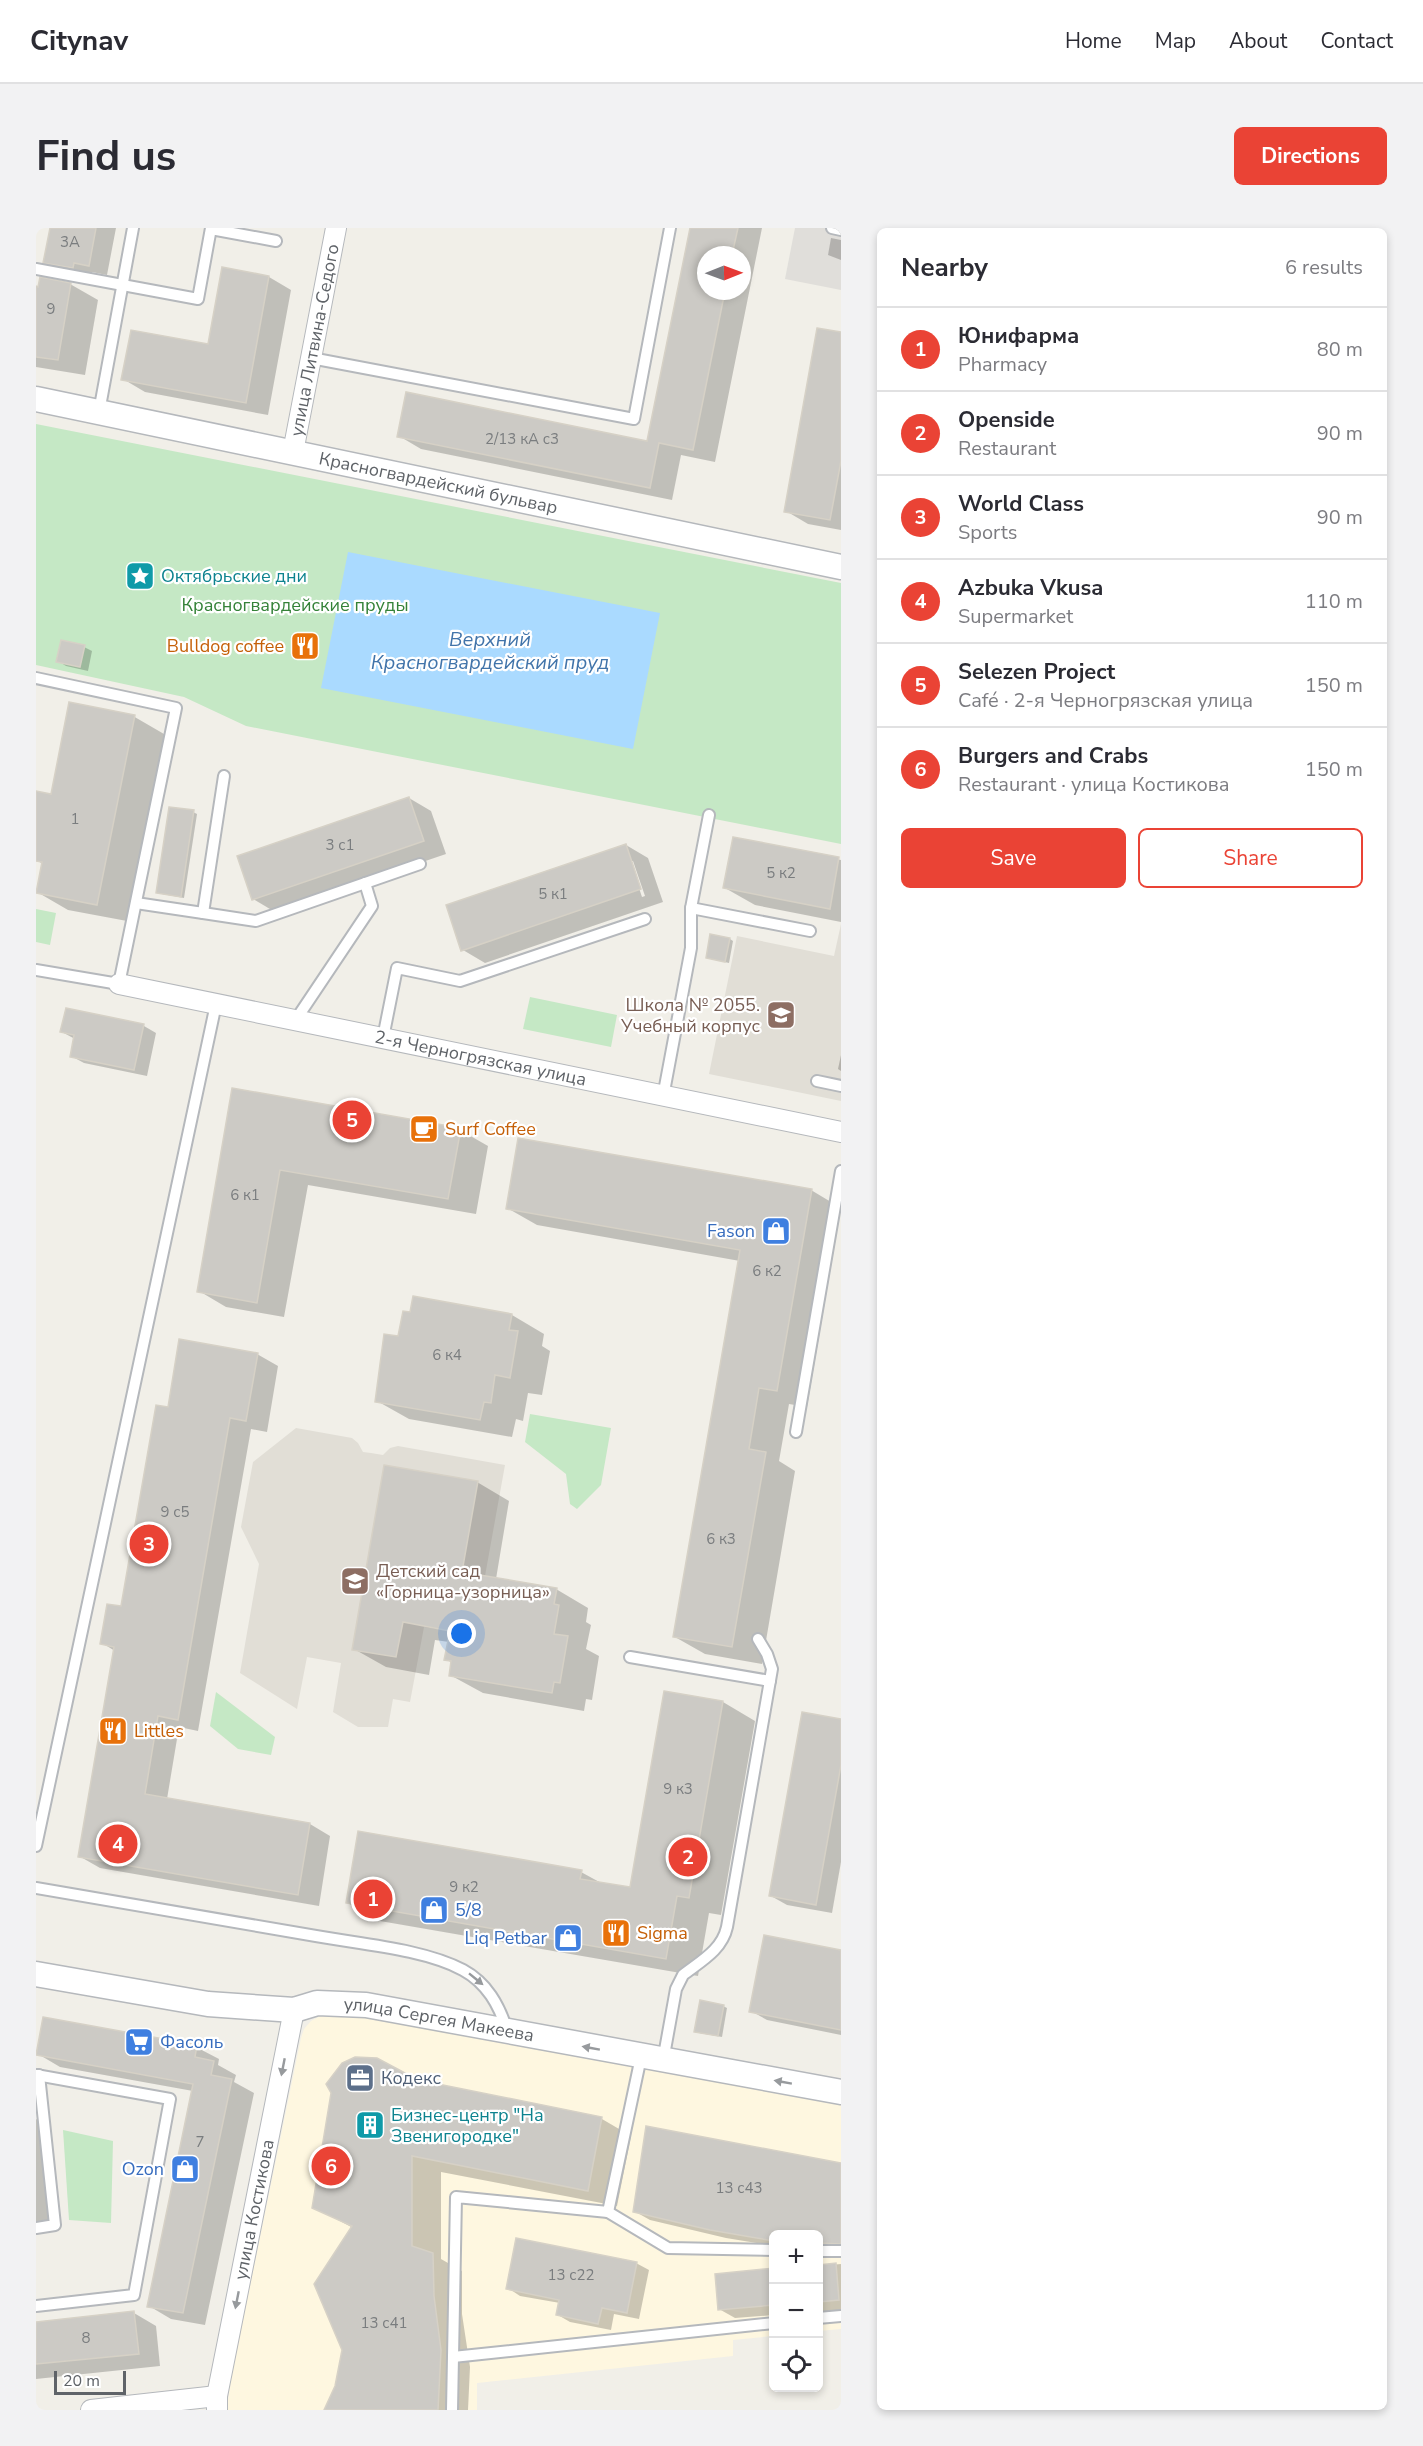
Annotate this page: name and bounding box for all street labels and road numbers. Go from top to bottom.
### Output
street label: улица Литвина-Седого [284,242,345,438]
street label: Красногвардейский бульвар [317,446,560,520]
street label: 2-я Черногрязская улица [372,1025,589,1092]
street label: улица Сергея Макеева [343,1992,536,2048]
street label: улица Костикова [228,2137,280,2282]

